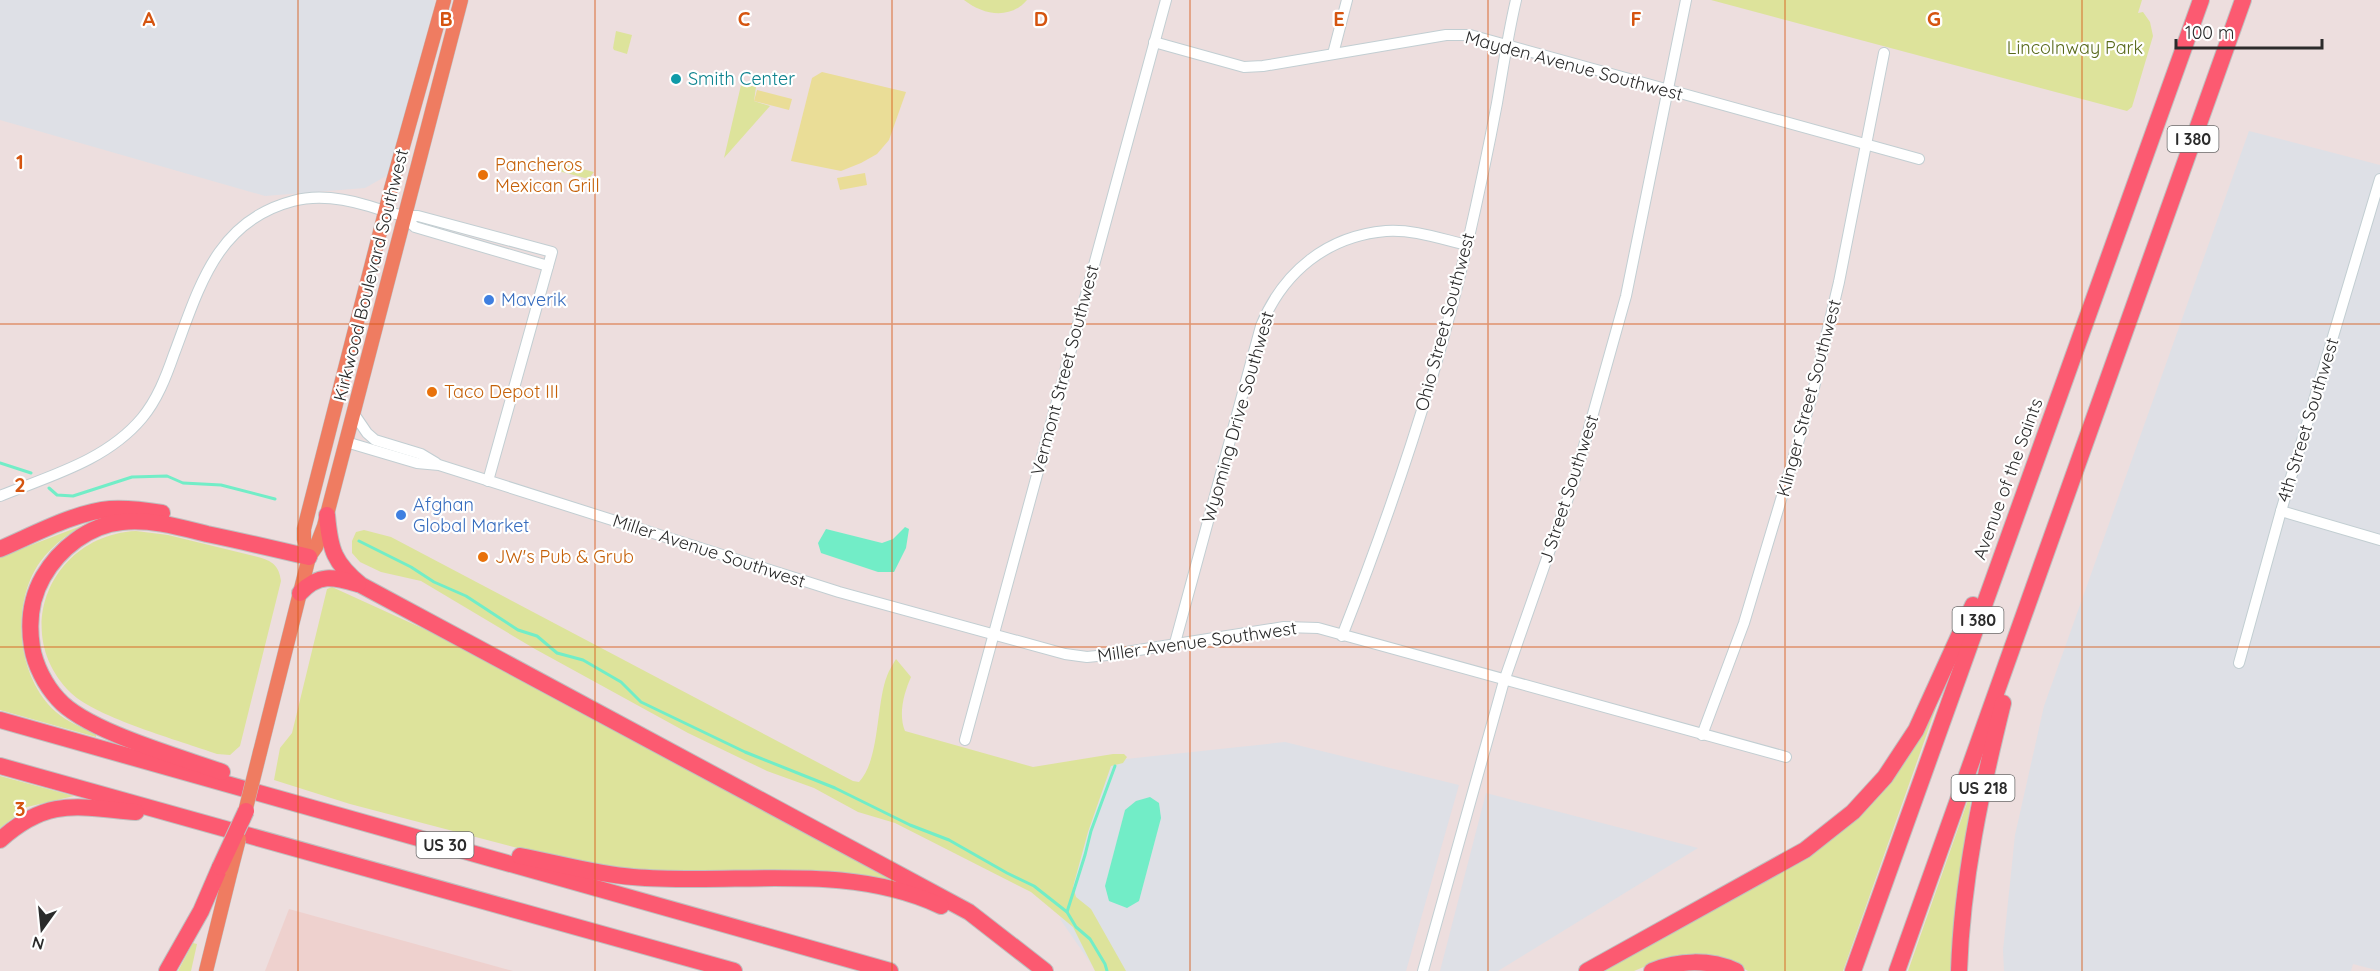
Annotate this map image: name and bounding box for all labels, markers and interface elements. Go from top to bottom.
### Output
text: A [143,6,156,31]
text: B [439,6,453,31]
text: C [738,6,751,31]
text: D [1034,6,1048,31]
text: E [1333,6,1345,31]
text: F [1630,6,1642,31]
text: G [1927,6,1941,31]
scale bar [2176,12,2322,50]
text: 100 m [2185,21,2234,44]
street label: Mayden Avenue Southwest [1463,25,1686,106]
park label: Lincolnway Park [2007,36,2143,59]
place label: Smith Center [688,67,795,90]
marker: Smith Center [669,72,683,86]
road number: I 380 [2168,126,2218,152]
street label: Kirkwood Boulevard Southwest [328,146,413,403]
text: 1 [16,149,24,174]
place label: Pancheros Mexican Grill [495,153,600,197]
marker: Pancheros Mexican Grill [476,168,490,182]
street label: Ohio Street Southwest [1410,230,1479,414]
street label: Vermont Street Southwest [1025,262,1104,478]
place label: Maverik [501,288,567,311]
marker: Maverik [482,293,496,307]
street label: Klinger Street Southwest [1771,297,1846,499]
street label: Wyoming Drive Southwest [1196,308,1279,525]
street label: 4th Street Southwest [2272,335,2343,505]
place label: Taco Depot III [444,380,559,403]
marker: Taco Depot III [425,385,439,399]
street label: Avenue of the Saints [1968,395,2047,563]
street label: J Street Southwest [1534,412,1603,566]
text: 2 [14,472,26,497]
place label: Afghan Global Market [413,493,529,537]
marker: Afghan Global Market [394,508,408,522]
street label: Miller Avenue Southwest [610,509,808,593]
place label: JW's Pub & Grub [495,545,634,568]
marker: JW's Pub & Grub [476,550,490,564]
road number: I 380 [1952,607,2004,633]
street label: Miller Avenue Southwest [1096,616,1298,667]
road number: US 218 [1952,775,2014,801]
text: 3 [15,796,25,821]
road number: US 30 [416,832,474,858]
north arrow [12,899,72,959]
text: N [30,932,46,955]

